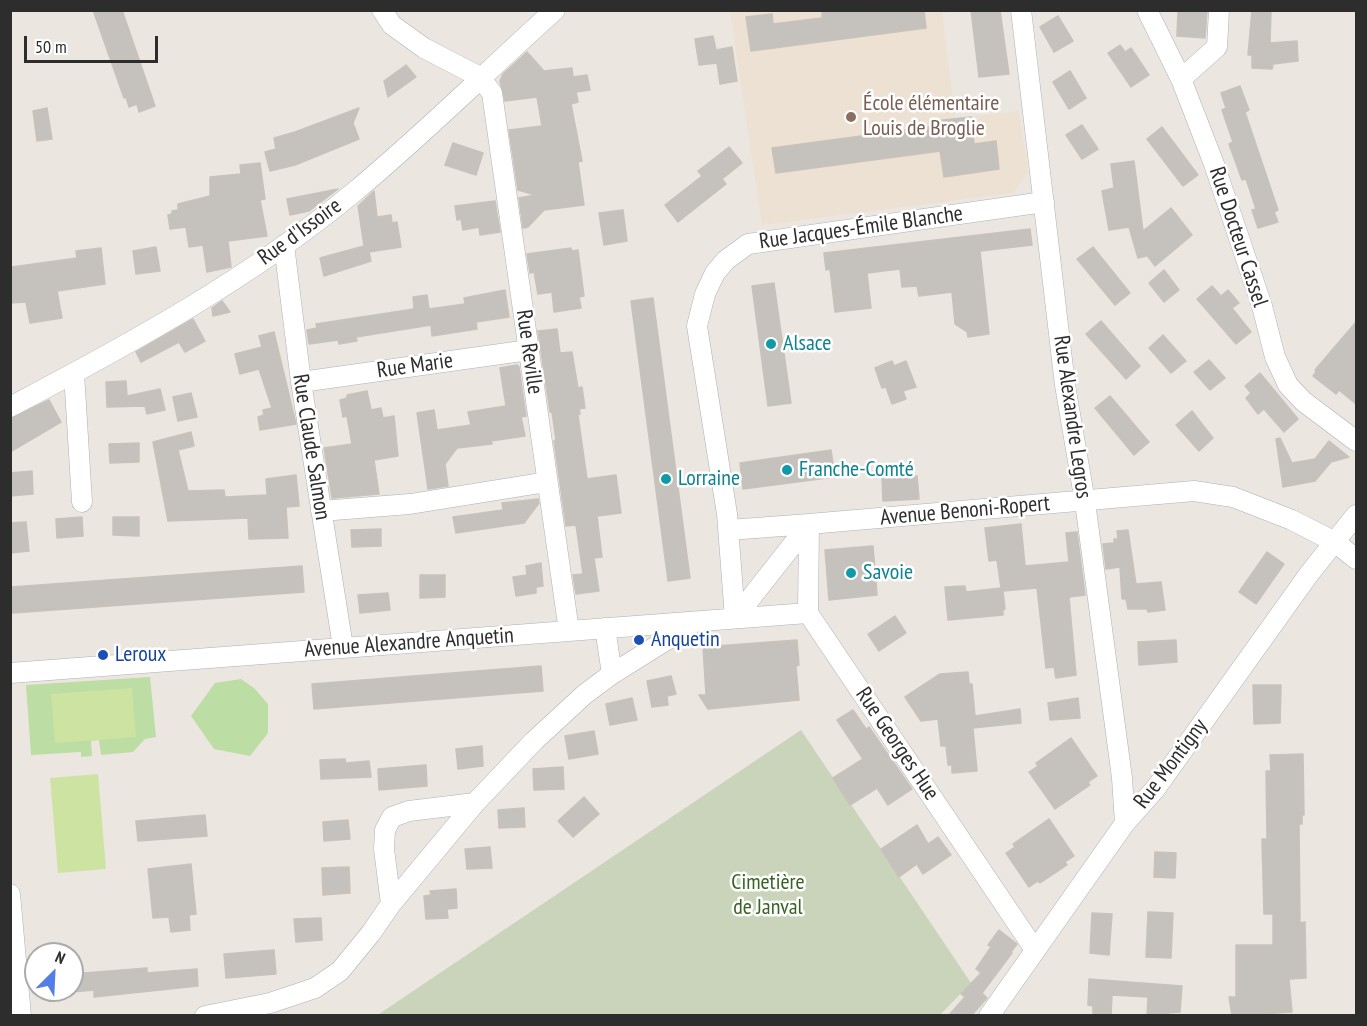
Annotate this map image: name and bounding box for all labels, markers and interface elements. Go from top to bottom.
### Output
scale bar [27,24,160,62]
text: 50 m [35,35,67,58]
place label: École élémentaire Louis de Broglie [863,91,999,142]
marker: École élémentaire Louis de Broglie [844,110,858,124]
street label: Rue Docteur Cassel [1203,164,1273,310]
street label: Rue d'Issoire [253,193,347,271]
street label: Rue Jacques-Émile Blanche [757,201,965,255]
street label: Rue Reville [510,308,548,396]
place label: Alsace [783,331,831,357]
street label: Rue Alexandre Legros [1047,334,1097,500]
marker: Alsace [764,337,778,351]
street label: Rue Marie [375,348,455,384]
street label: Rue Claude Salmon [286,372,336,522]
place label: Franche-Comté [799,457,914,483]
marker: Franche-Comté [780,463,794,477]
place label: Lorraine [678,466,740,492]
marker: Lorraine [659,472,673,486]
street label: Avenue Benoni-Ropert [879,490,1051,532]
place label: Savoie [863,560,913,586]
marker: Savoie [844,566,858,580]
street label: Avenue Alexandre Anquetin [303,623,515,663]
place label: Anquetin [651,627,720,653]
marker: Anquetin [632,633,646,647]
place label: Leroux [115,642,166,668]
marker: Leroux [96,648,110,662]
street label: Rue Georges Hue [850,683,944,805]
street label: Rue Montigny [1129,714,1213,814]
park label: Cimetière de Janval [731,870,805,921]
north arrow [24,942,84,1002]
text: N [52,946,69,968]

